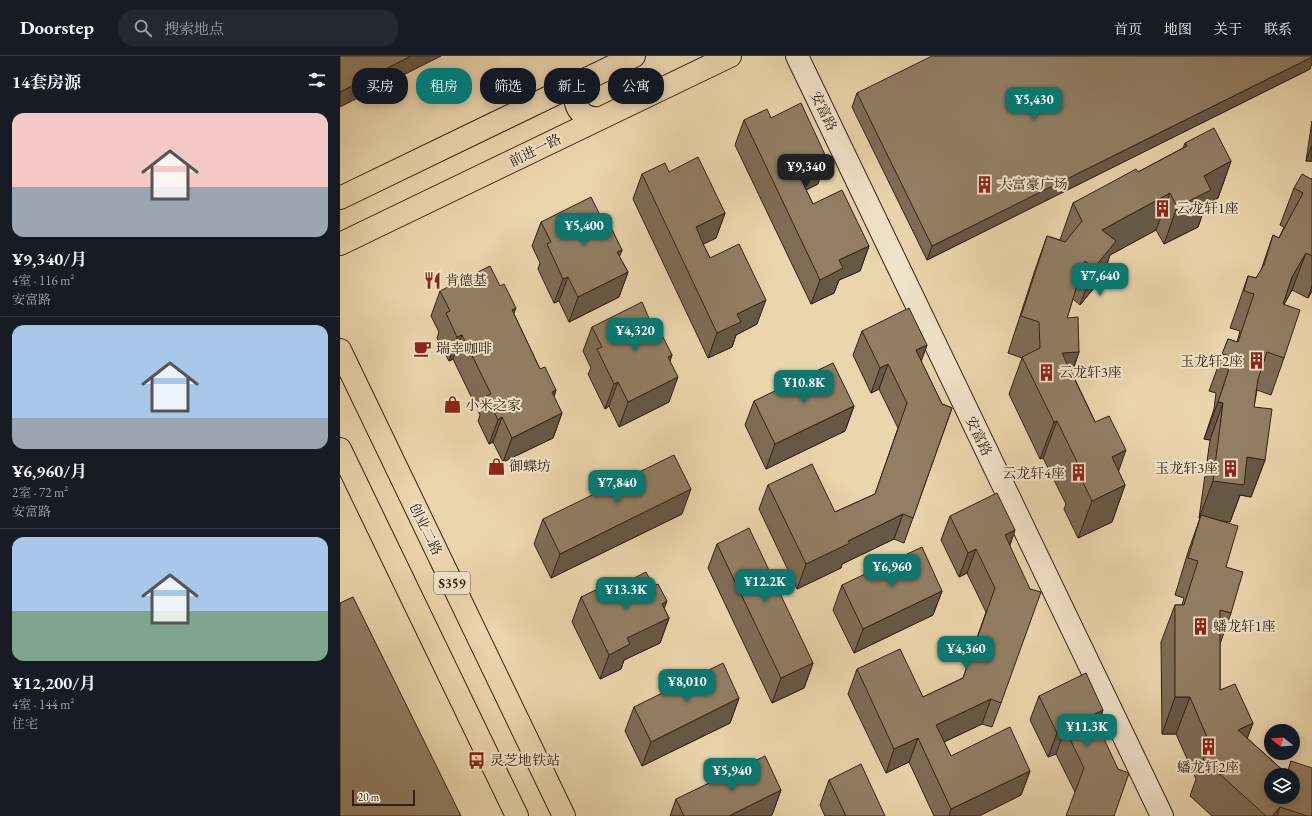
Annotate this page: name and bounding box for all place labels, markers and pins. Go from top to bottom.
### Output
pin: ¥5,430 [1001,87,1067,121]
pin: ¥9,340 [773,154,839,188]
building icon: 大富豪广场 [975,174,995,194]
place label: 大富豪广场 [998,175,1068,193]
building icon: 云龙轩1座 [1153,198,1173,218]
place label: 云龙轩1座 [1176,199,1239,217]
pin: ¥5,400 [551,213,617,247]
pin: ¥7,640 [1067,263,1133,297]
restaurant icon: 肯德基 [422,270,442,290]
place label: 肯德基 [445,271,487,289]
pin: ¥4,320 [602,318,668,352]
cafe icon: 瑞幸咖啡 [413,338,433,358]
place label: 瑞幸咖啡 [436,339,492,357]
building icon: 玉龙轩2座 [1246,351,1266,371]
place label: 玉龙轩2座 [1180,352,1243,370]
building icon: 云龙轩3座 [1036,362,1056,382]
place label: 云龙轩3座 [1059,363,1122,381]
pin: ¥10.8K [771,370,837,404]
shop icon: 小米之家 [442,395,462,415]
place label: 小米之家 [465,396,521,414]
shop icon: 御蝶坊 [486,456,506,476]
place label: 御蝶坊 [509,457,551,475]
building icon: 玉龙轩3座 [1221,458,1241,478]
place label: 玉龙轩3座 [1155,459,1218,477]
building icon: 云龙轩4座 [1068,463,1088,483]
place label: 云龙轩4座 [1002,464,1065,482]
pin: ¥7,840 [584,470,650,504]
pin: ¥6,960 [859,554,925,588]
pin: ¥12.2K [732,569,798,603]
pin: ¥13.3K [593,577,659,611]
building icon: 蟠龙轩1座 [1190,616,1210,636]
place label: 蟠龙轩1座 [1213,617,1276,635]
pin: ¥4,360 [933,636,999,670]
pin: ¥8,010 [654,669,720,703]
pin: ¥11.3K [1054,714,1120,748]
building icon: 蟠龙轩2座 [1198,737,1218,757]
bus stop icon: 灵芝地铁站 [467,750,487,770]
place label: 灵芝地铁站 [490,751,560,769]
pin: ¥5,940 [699,758,765,792]
place label: 蟠龙轩2座 [1177,758,1239,776]

